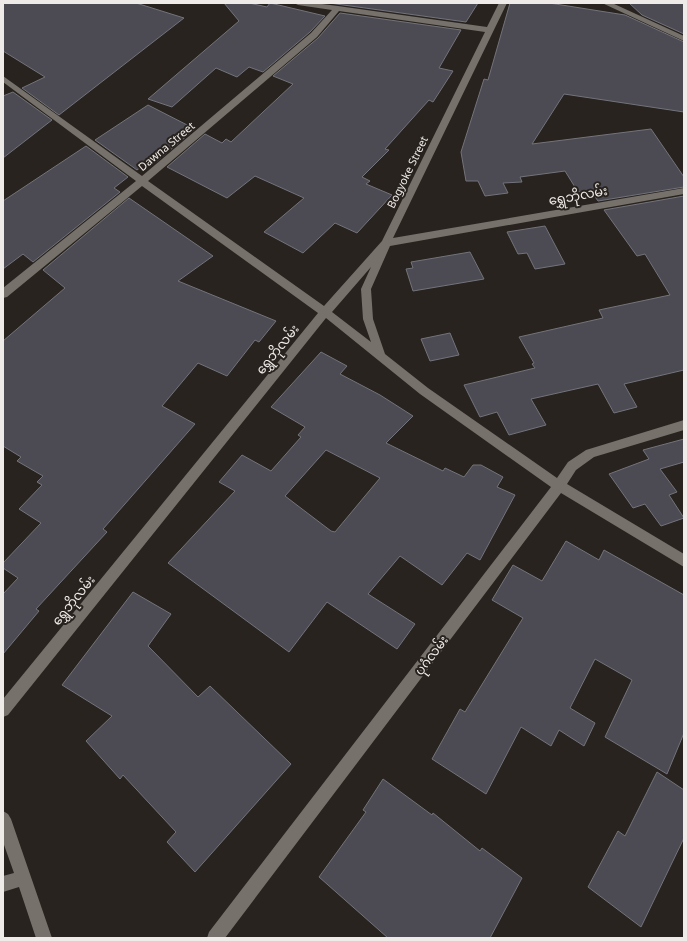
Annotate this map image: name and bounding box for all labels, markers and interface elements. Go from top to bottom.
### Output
street label: Dawna Street [135,118,197,174]
street label: Bogyoke Street [383,133,431,211]
street label: ရွှေဘိုလမ်း [547,181,609,211]
street label: ရွှေဘိုလမ်း [251,320,304,379]
street label: ရွှေဘိုလမ်း [47,571,100,630]
street label: ပုဂံလမ်း [410,631,453,680]

